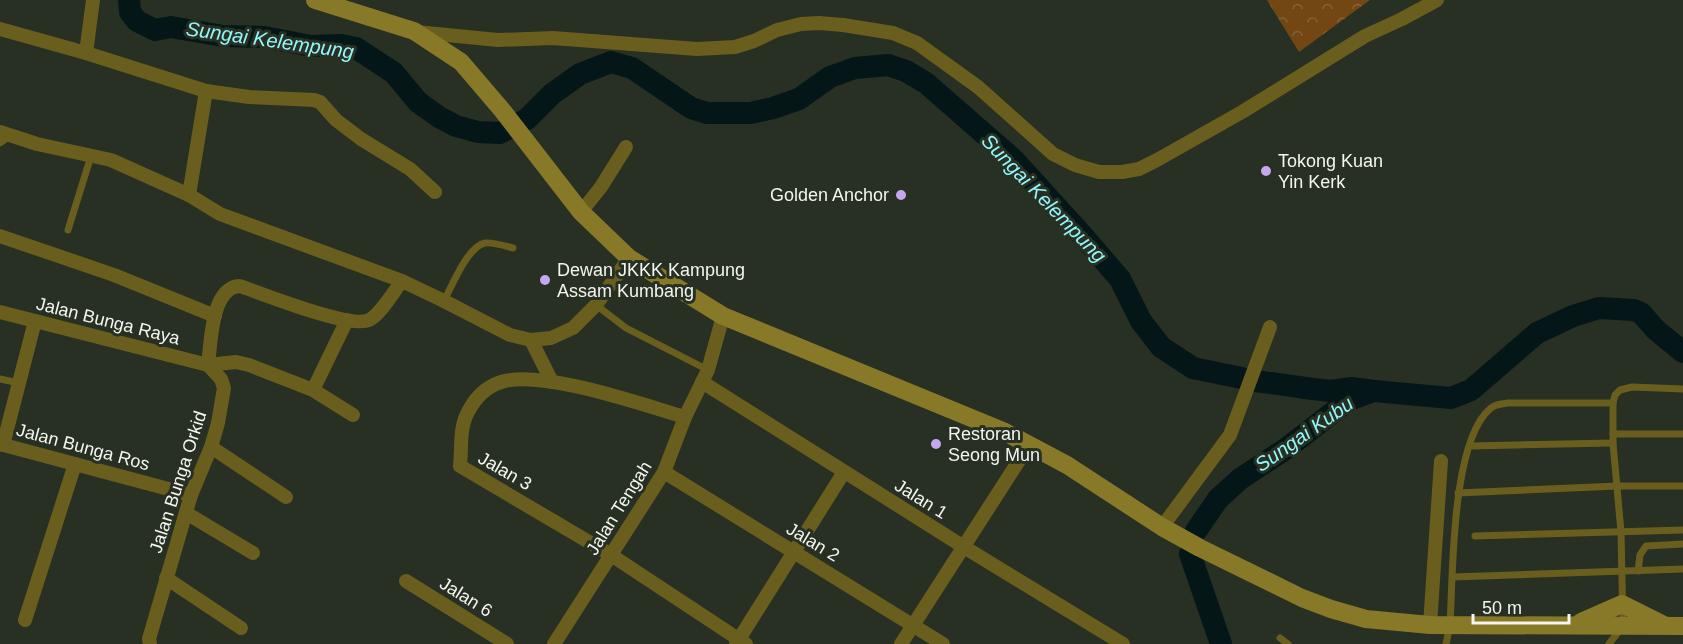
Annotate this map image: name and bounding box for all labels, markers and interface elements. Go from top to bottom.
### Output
water label: Sungai Kelempung [185,17,355,63]
water label: Sungai Kelempung [977,130,1111,266]
place label: Tokong Kuan Yin Kerk [1278,151,1383,192]
marker: Tokong Kuan Yin Kerk [1259,164,1273,178]
place label: Golden Anchor [770,185,889,205]
marker: Golden Anchor [894,188,908,202]
place label: Dewan JKKK Kampung Assam Kumbang [557,260,745,301]
marker: Dewan JKKK Kampung Assam Kumbang [538,273,552,287]
street label: Jalan Bunga Raya [34,294,183,349]
water label: Sungai Kubu [1251,392,1357,476]
street label: Jalan Bunga Orkid [146,408,210,556]
street label: Jalan Bunga Ros [14,420,152,474]
place label: Restoran Seong Mun [948,424,1040,465]
marker: Restoran Seong Mun [929,437,943,451]
street label: Jalan 3 [475,448,535,494]
street label: Jalan Tengah [582,457,656,559]
street label: Jalan 1 [891,475,951,523]
street label: Jalan 2 [783,518,843,566]
street label: Jalan 6 [436,573,496,621]
scale bar [1473,587,1569,625]
text: 50 m [1482,598,1522,618]

